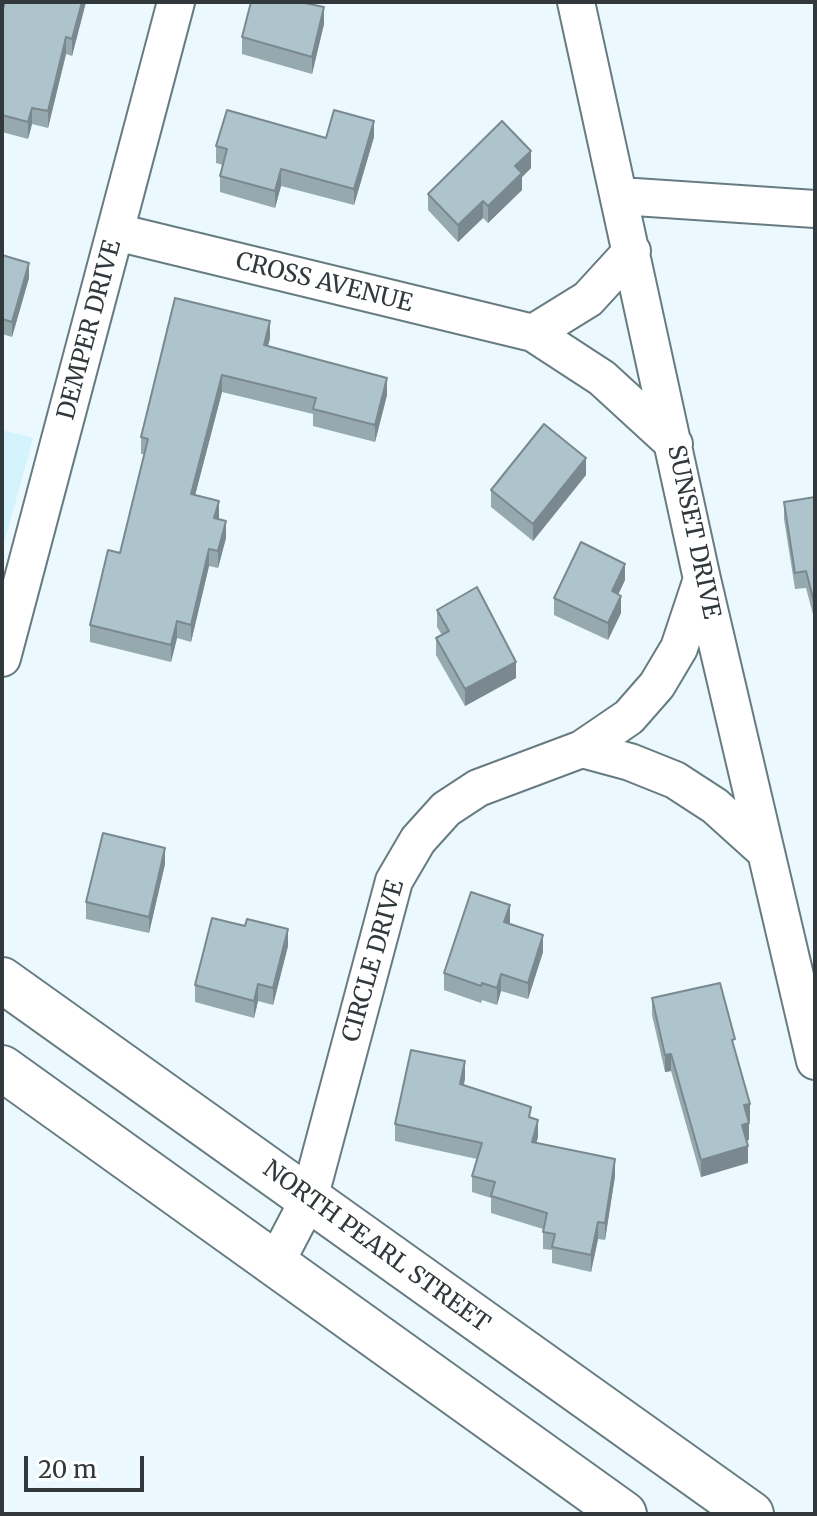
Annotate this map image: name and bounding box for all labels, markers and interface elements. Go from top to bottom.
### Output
street label: DEMPER DRIVE [52,237,128,423]
street label: CROSS AVENUE [233,247,415,319]
street label: SUNSET DRIVE [661,443,725,621]
street label: CIRCLE DRIVE [337,877,411,1045]
street label: NORTH PEARL STREET [257,1155,495,1339]
scale bar [28,1440,148,1490]
text: 20 m [38,1454,97,1485]

